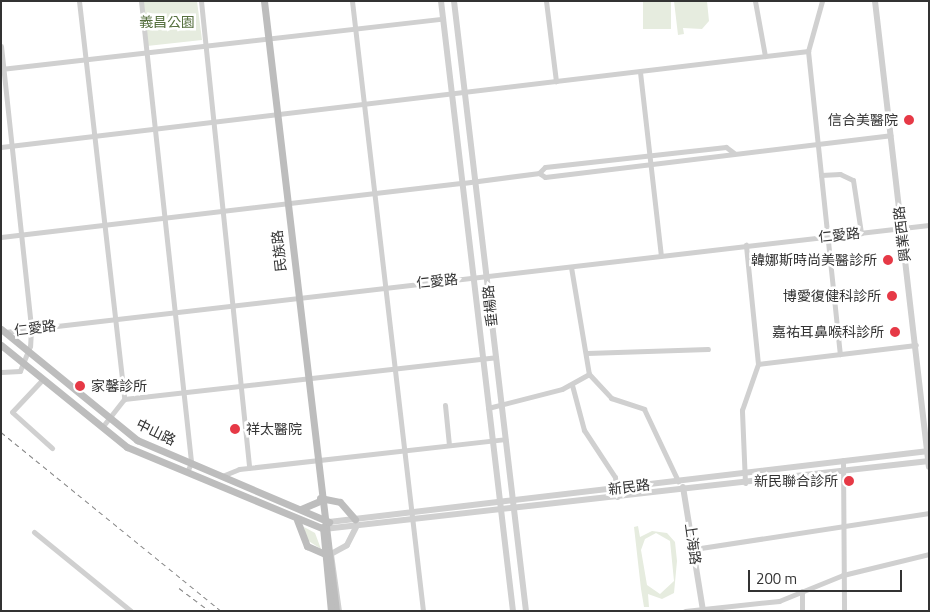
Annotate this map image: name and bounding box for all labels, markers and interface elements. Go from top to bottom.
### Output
park label: 義昌公園 [139,14,195,30]
place label: 信合美醫院 [828,112,898,128]
marker: 信合美醫院 [902,113,916,127]
street label: 興業西路 [890,205,914,263]
street label: 仁愛路 [817,224,861,246]
street label: 民族路 [268,229,290,273]
place label: 韓娜斯時尚美醫診所 [751,252,877,268]
marker: 韓娜斯時尚美醫診所 [881,253,895,267]
street label: 仁愛路 [415,270,459,292]
street label: 垂楊路 [479,284,501,328]
place label: 博愛復健科診所 [783,288,881,304]
marker: 博愛復健科診所 [885,289,899,303]
street label: 仁愛路 [13,317,57,339]
place label: 嘉祐耳鼻喉科診所 [772,324,884,340]
marker: 嘉祐耳鼻喉科診所 [888,325,902,339]
place label: 家馨診所 [91,378,147,394]
marker: 家馨診所 [73,379,87,393]
street label: 中山路 [133,415,179,449]
place label: 祥太醫院 [246,421,302,437]
marker: 祥太醫院 [228,422,242,436]
place label: 新民聯合診所 [754,473,838,489]
marker: 新民聯合診所 [842,474,856,488]
street label: 新民路 [607,476,651,498]
street label: 上海路 [682,522,704,566]
scale bar [750,560,904,592]
text: 200 m [756,567,797,590]

